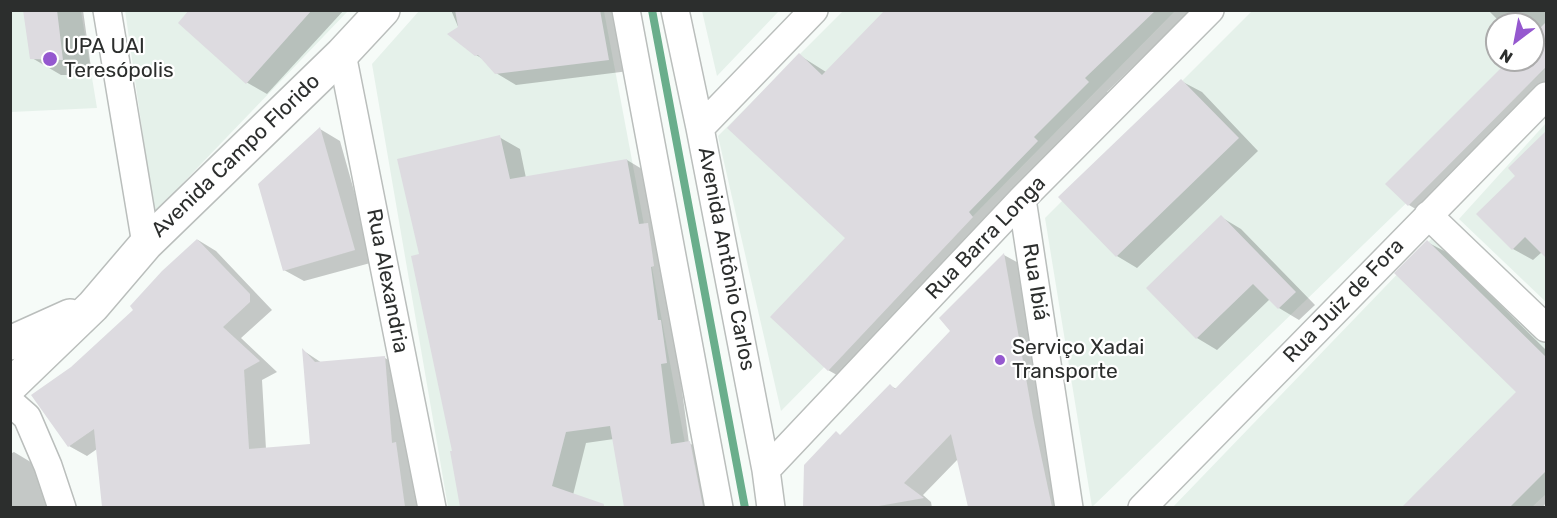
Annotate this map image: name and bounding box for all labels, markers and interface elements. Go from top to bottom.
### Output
north arrow [1485,12,1545,72]
place label: UPA UAI Teresópolis [64,34,174,84]
text: N [1496,45,1516,67]
marker: UPA UAI Teresópolis [41,50,59,68]
street label: Avenida Campo Florido [147,69,325,243]
street label: Avenida Antônio Carlos [692,145,760,373]
street label: Rua Barra Longa [921,171,1051,305]
street label: Rua Alexandria [361,207,413,355]
street label: Rua Juiz de Fora [1278,234,1410,368]
street label: Rua Ibiá [1016,241,1054,323]
place label: Serviço Xadai Transporte [1012,335,1144,385]
marker: Serviço Xadai Transporte [993,353,1007,367]

